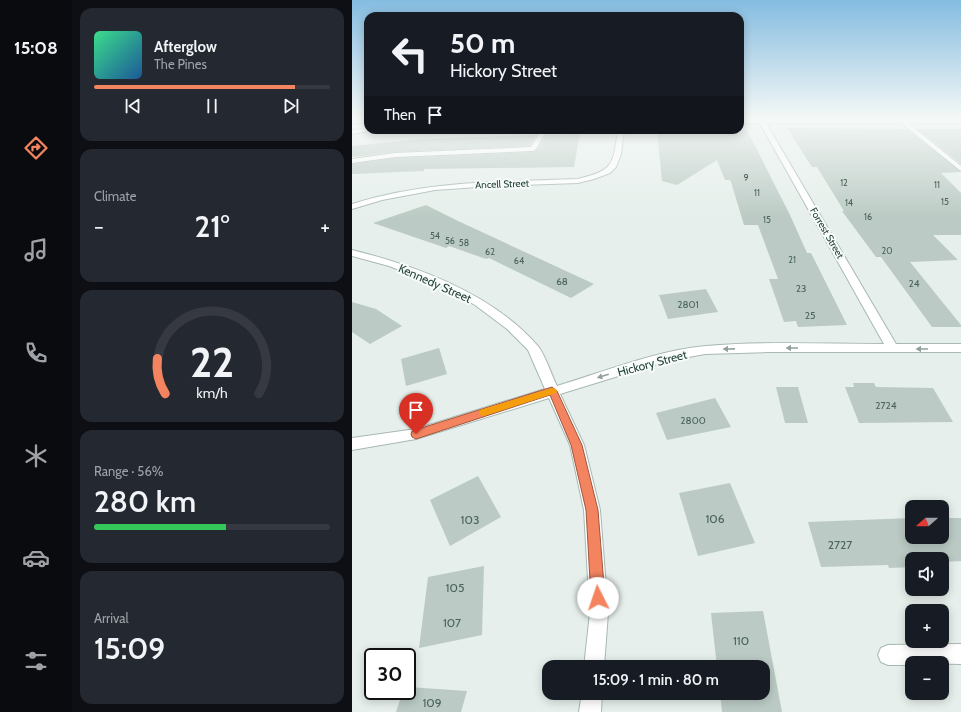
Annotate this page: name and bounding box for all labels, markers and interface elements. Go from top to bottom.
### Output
text: 50 m [450,26,515,60]
icon: left [384,28,436,80]
text: 15:08 [14,37,58,59]
text: Afterglow [154,38,217,56]
text: The Pines [154,56,207,72]
text: Hickory Street [450,60,557,82]
icon: previous [122,95,144,117]
icon: pause [201,95,223,117]
icon: next [280,95,302,117]
icon: arrive [424,104,446,126]
text: Then [384,106,416,124]
icon: directions [22,134,50,162]
house number: 9 [743,172,749,183]
street label: Ancell Street [475,177,530,191]
house number: 12 [840,177,848,188]
house number: 11 [934,179,940,190]
house number: 11 [754,187,760,198]
text: Climate [94,188,136,204]
house number: 15 [941,196,949,207]
house number: 14 [845,197,853,208]
street label: Forrest Street [807,205,847,262]
text: 21° [194,208,230,245]
house number: 16 [864,211,872,222]
text: − [94,213,104,240]
text: + [320,213,330,240]
house number: 15 [763,214,771,225]
house number: 54 [430,230,440,241]
house number: 56 [445,235,455,246]
icon: music [22,236,50,264]
house number: 58 [459,237,469,248]
house number: 20 [882,245,893,256]
house number: 62 [485,246,495,257]
house number: 21 [788,254,796,265]
house number: 64 [514,255,524,266]
street label: Kennedy Street [396,260,474,306]
house number: 68 [556,275,568,288]
house number: 24 [908,277,920,290]
house number: 23 [796,282,806,295]
house number: 2801 [677,298,699,311]
house number: 25 [805,309,815,322]
text: 22 [190,337,234,387]
icon: phone [22,339,50,367]
one-way arrow [785,345,798,351]
one-way arrow [916,345,928,352]
one-way arrow [722,346,735,352]
street label: Hickory Street [616,347,688,379]
one-way arrow [596,373,608,379]
text: km/h [196,384,228,402]
pin [399,393,433,434]
icon: arrive [405,399,427,421]
house number: 2724 [875,399,897,412]
house number: 2800 [680,414,706,427]
icon: climate [22,442,50,470]
text: Range · 56% [94,463,163,479]
text: 280 km [94,483,196,520]
north arrow [905,500,949,544]
map controls [905,500,949,700]
house number: 106 [705,511,725,526]
house number: 103 [461,512,479,527]
house number: 2727 [828,537,852,552]
icon: car [22,544,50,572]
button: sound [905,552,949,596]
position arrow [577,577,619,619]
house number: 105 [446,580,464,595]
button: + [905,604,949,648]
text: Arrival [94,610,129,626]
house number: 107 [443,615,461,630]
text: 15:09 [94,630,165,667]
house number: 110 [733,633,749,648]
icon: filters [22,647,50,675]
speed limit sign: 30 [364,648,416,700]
button: − [905,656,949,700]
text: 15:09 · 1 min · 80 m [593,671,719,689]
house number: 109 [422,695,442,710]

